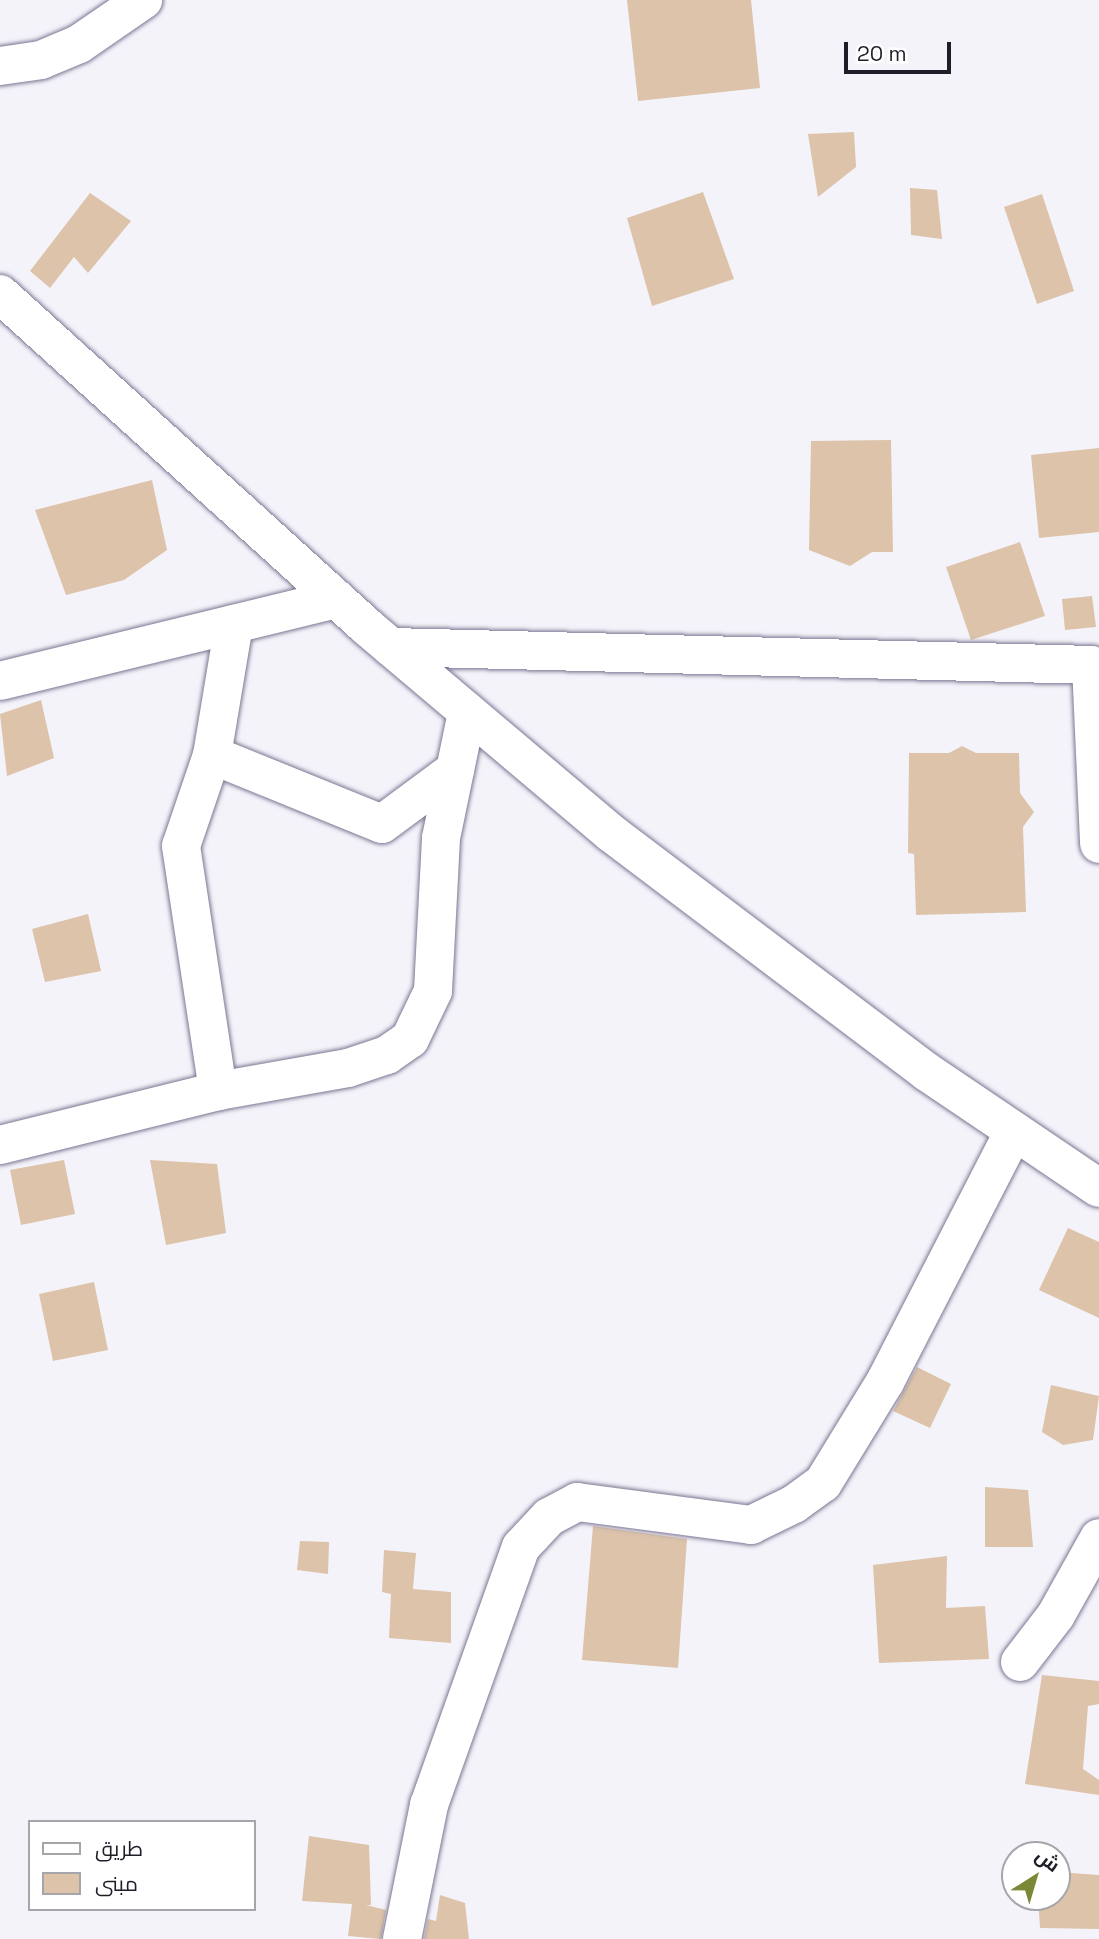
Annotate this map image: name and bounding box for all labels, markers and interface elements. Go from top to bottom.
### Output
scale bar [847,28,954,72]
text: 20 m [857,40,907,67]
legend [28,1820,256,1911]
text: طريق [95,1835,143,1862]
north arrow [1001,1841,1071,1911]
text: ش [1030,1843,1065,1878]
text: مبنى [95,1870,138,1897]

